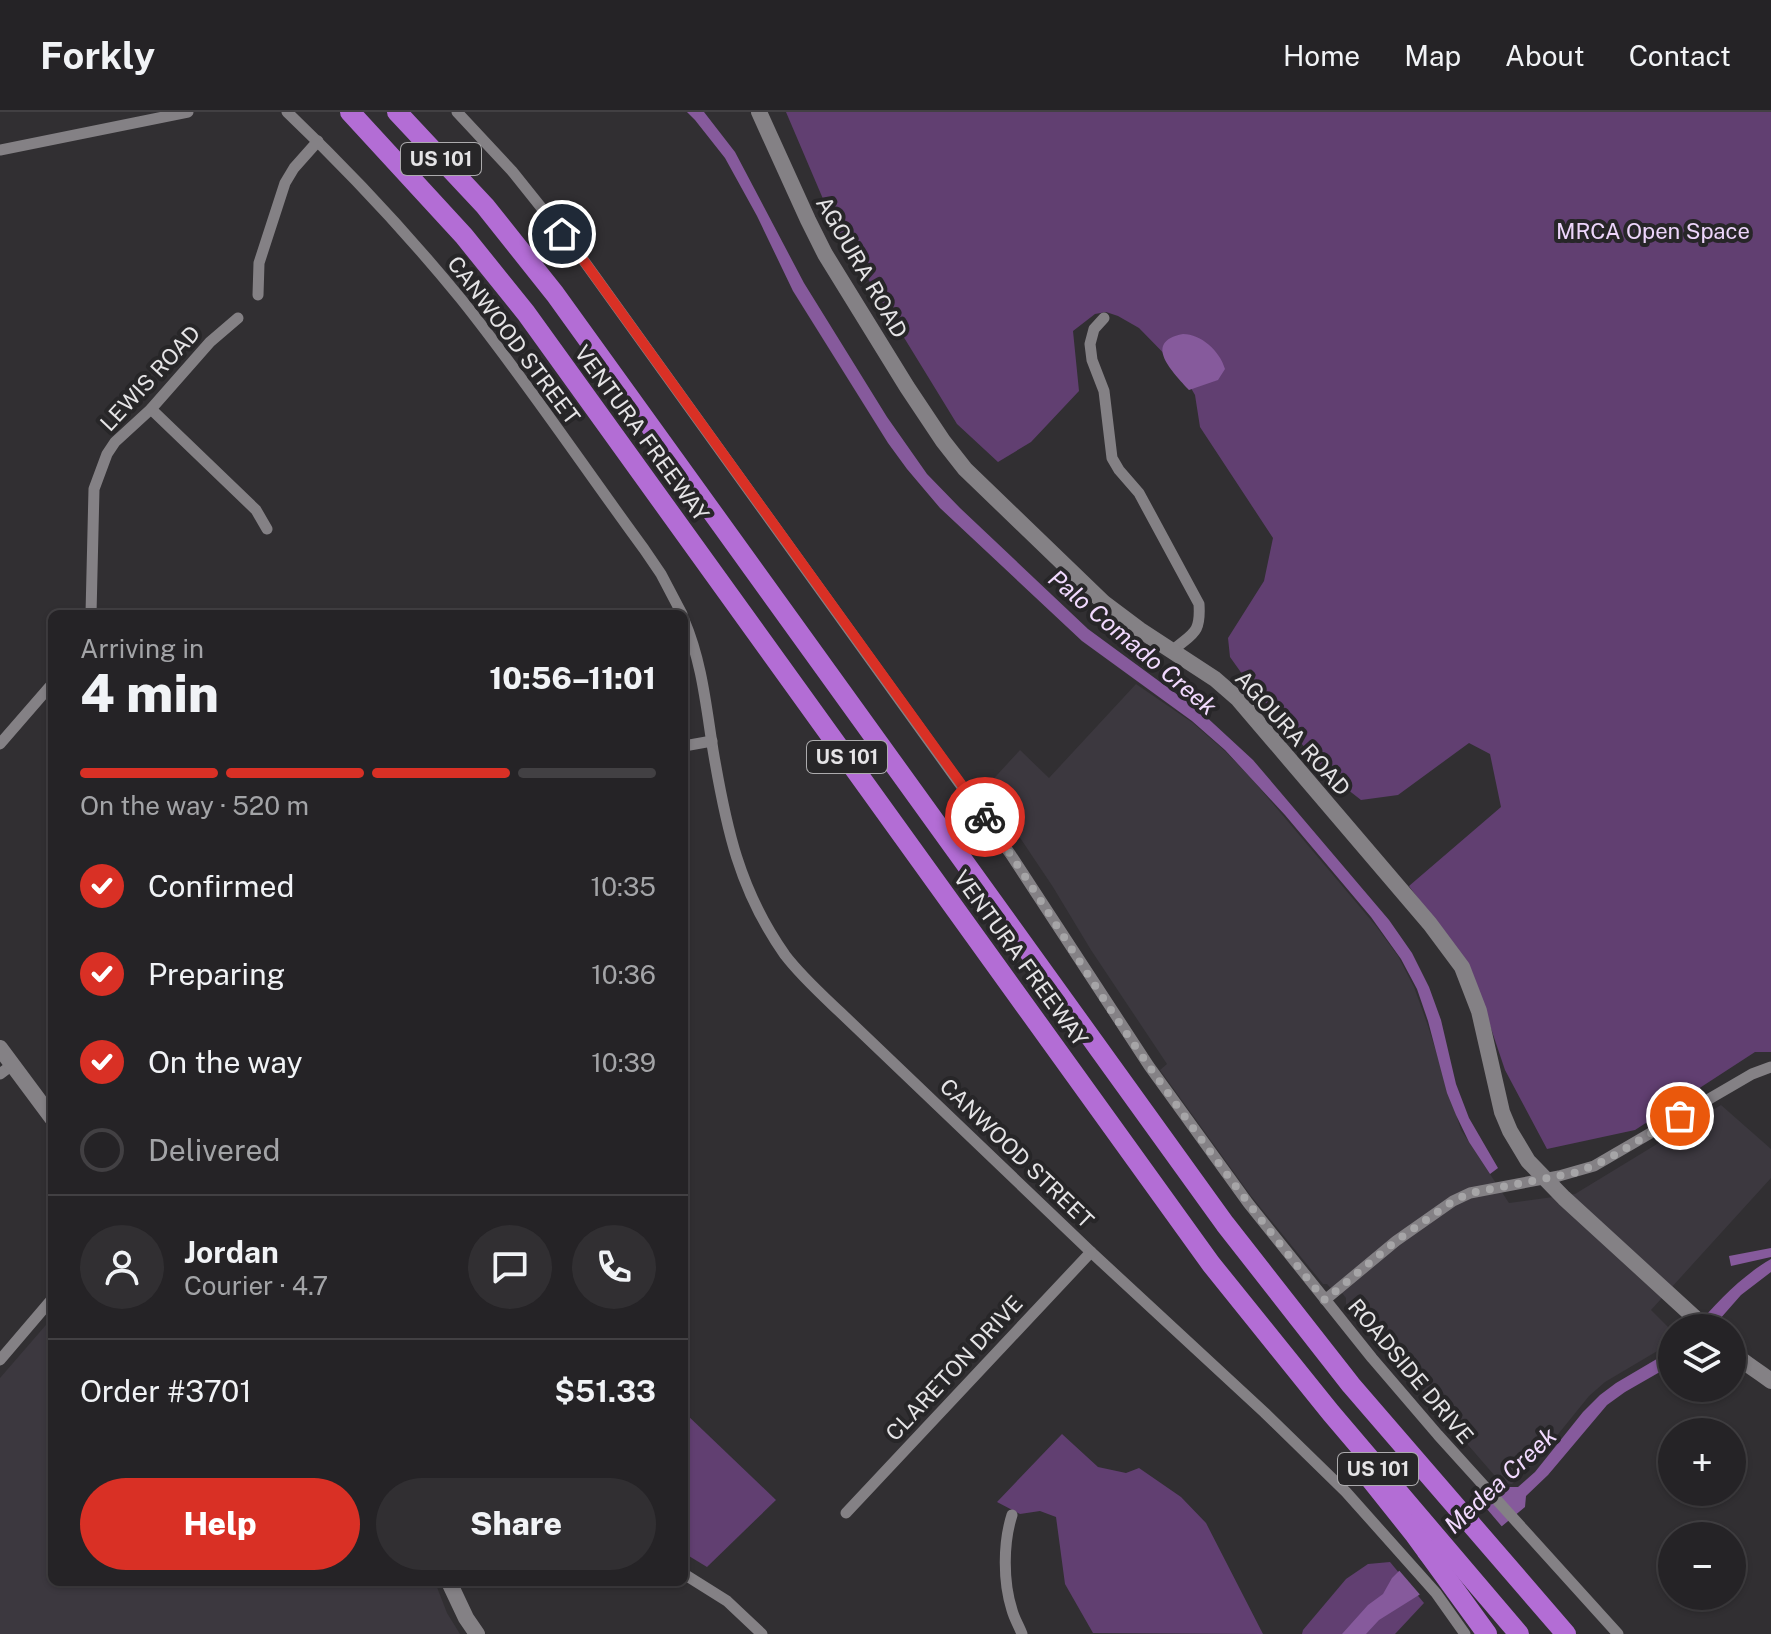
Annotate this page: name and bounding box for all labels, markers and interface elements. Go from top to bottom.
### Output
text: Forkly [40,33,155,78]
text: Home [1283,39,1360,72]
text: Map [1404,39,1461,72]
text: About [1505,39,1585,72]
text: Contact [1629,39,1731,72]
road number: US 101 [401,143,481,175]
street label: AGOURA ROAD [811,192,913,342]
pin [528,200,596,268]
icon: home [540,212,584,256]
park label: MRCA Open Space [1556,218,1750,244]
street label: CANWOOD STREET [442,251,586,429]
street label: LEWIS ROAD [95,320,205,436]
street label: VENTURA FREEWAY [570,340,715,526]
water label: Palo Comado Creek [1043,564,1223,720]
text: Arriving in [80,633,204,664]
text: 10:56–11:01 [489,660,656,696]
text: 4 min [80,663,219,724]
street label: AGOURA ROAD [1230,665,1356,801]
road number: US 101 [807,741,887,773]
courier [945,777,1025,857]
text: On the way · 520 m [80,790,309,821]
icon: bike [963,795,1007,839]
icon: check [80,864,124,908]
street label: VENTURA FREEWAY [949,865,1094,1051]
text: Confirmed [148,868,294,904]
text: 10:35 [591,871,656,902]
icon: check [80,952,124,996]
text: Preparing [148,956,285,992]
text: 10:36 [591,959,656,990]
icon: check [80,1040,124,1084]
text: On the way [148,1044,302,1080]
text: 10:39 [591,1047,656,1078]
street label: CANWOOD STREET [935,1073,1099,1233]
pin [1646,1082,1714,1150]
icon: bag [1658,1094,1702,1138]
text: Delivered [148,1132,280,1168]
button: person [80,1225,164,1309]
button: chat [468,1225,552,1309]
button: phone [572,1225,656,1309]
text: Jordan [184,1234,279,1270]
text: Courier · 4.7 [184,1270,328,1301]
street label: CLARETON DRIVE [880,1290,1028,1446]
street label: ROADSIDE DRIVE [1343,1293,1479,1449]
map controls [1658,1314,1746,1610]
button: layers [1658,1314,1746,1402]
text: Order #3701 [80,1373,252,1409]
text: $51.33 [555,1373,656,1409]
button: + [1658,1418,1746,1506]
water label: Medea Creek [1438,1421,1562,1539]
road number: US 101 [1338,1453,1418,1485]
button: Help [80,1478,360,1570]
button: Share [376,1478,656,1570]
button: − [1658,1522,1746,1610]

